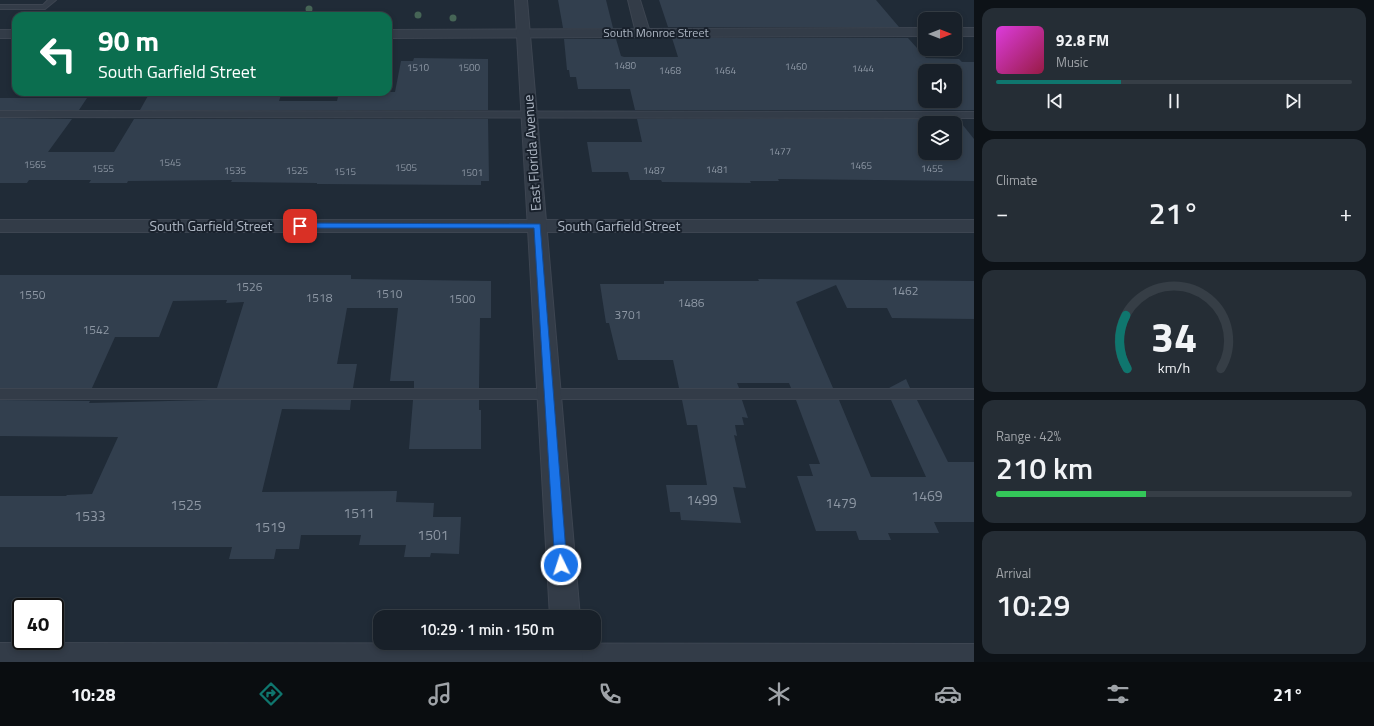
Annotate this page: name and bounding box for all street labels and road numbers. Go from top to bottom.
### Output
street label: South Monroe Street [603,23,709,42]
street label: East Florida Avenue [517,94,546,212]
street label: South Garfield Street [150,215,273,236]
street label: South Garfield Street [558,215,681,236]

